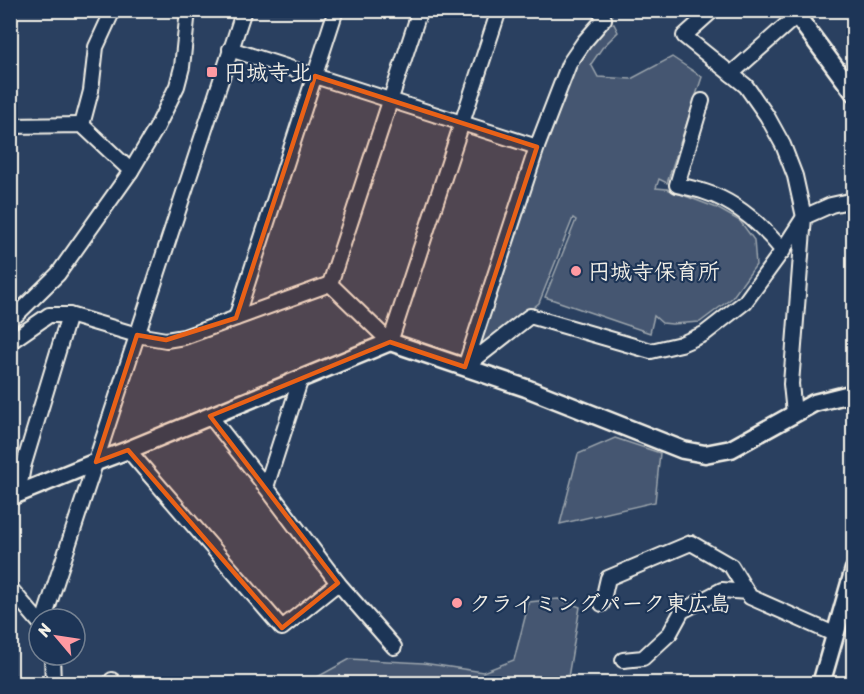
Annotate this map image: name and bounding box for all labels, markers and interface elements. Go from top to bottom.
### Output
place label: 円城寺北 [224,53,312,92]
marker: 円城寺北 [205,65,219,79]
place label: 円城寺保育所 [588,252,720,291]
marker: 円城寺保育所 [569,264,583,278]
place label: クライミングパーク東広島 [469,584,731,623]
marker: クライミングパーク東広島 [450,596,464,610]
north arrow [27,607,87,667]
text: N [28,617,60,643]

